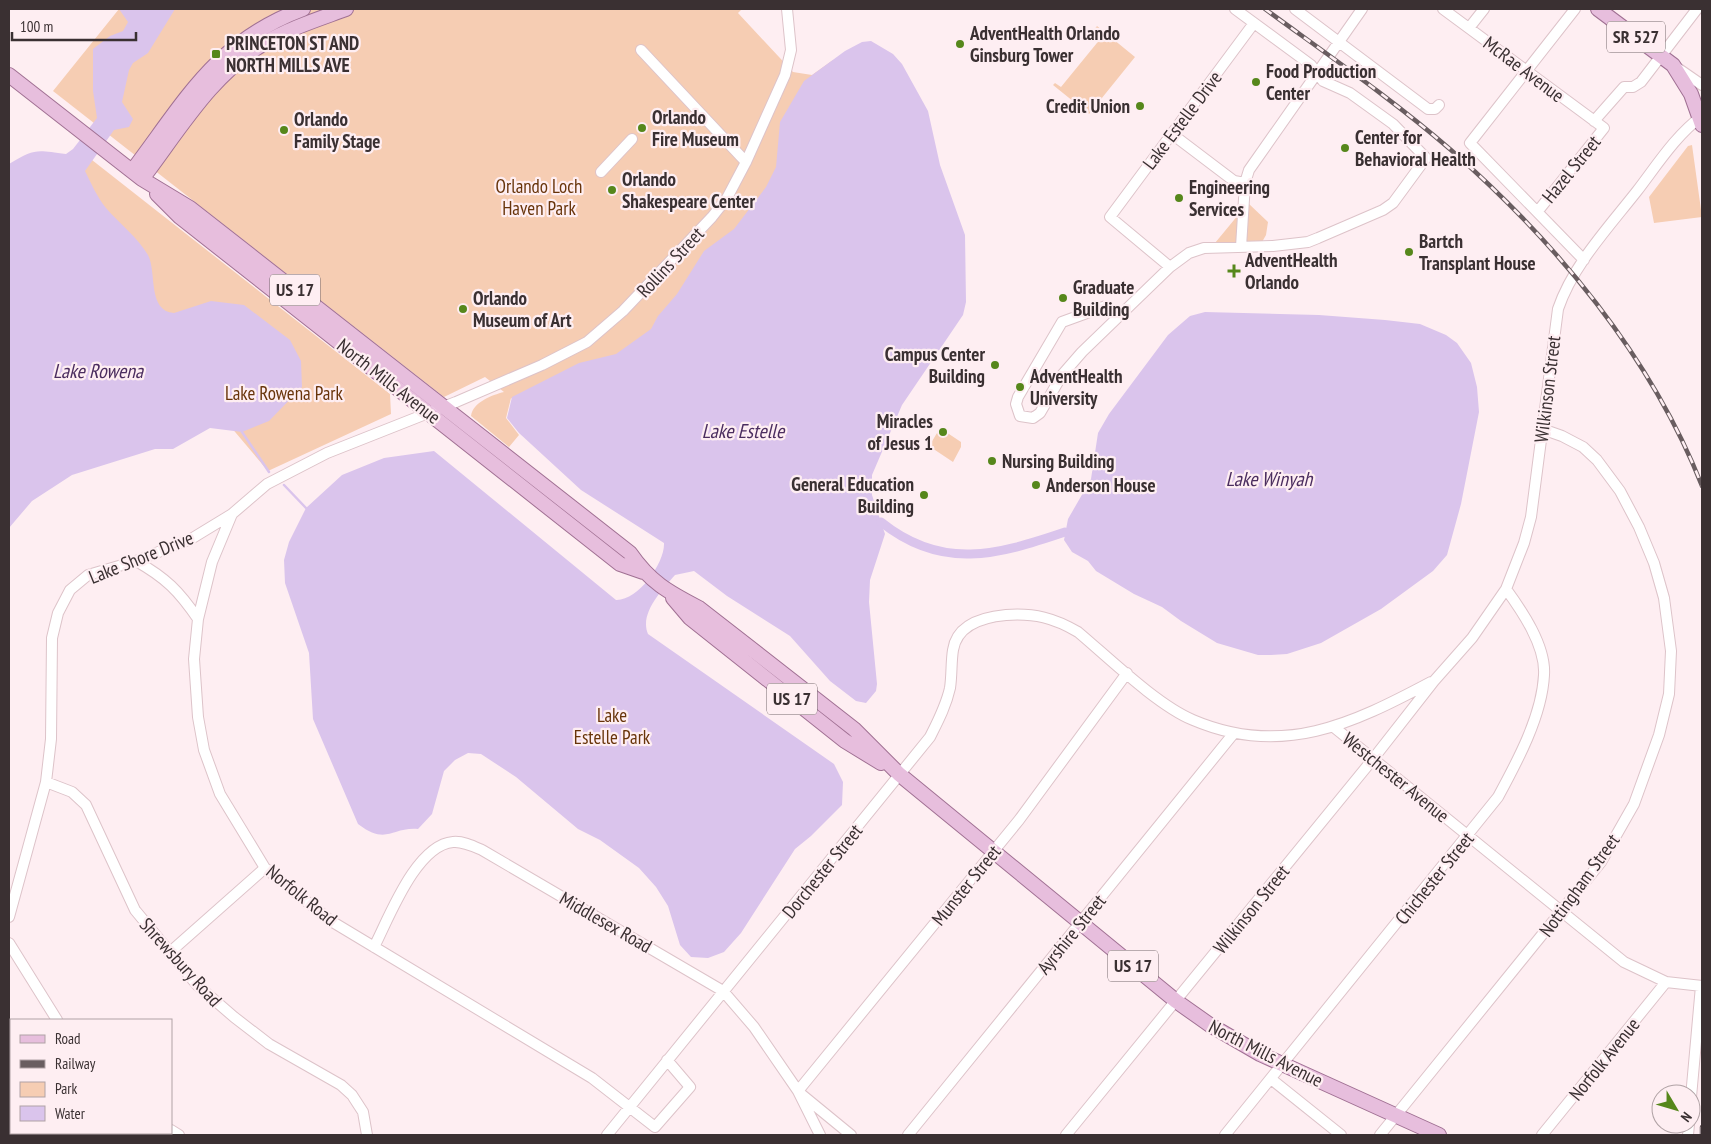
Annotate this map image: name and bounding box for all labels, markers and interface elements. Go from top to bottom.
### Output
scale bar [12,10,136,42]
text: 100 m [20,17,53,36]
place label: AdventHealth Orlando Ginsburg Tower [969,21,1120,67]
road number: SR 527 [1607,22,1665,52]
place label: PRINCETON ST AND NORTH MILLS AVE [226,31,359,77]
street label: McRae Avenue [1479,31,1569,107]
marker: AdventHealth Orlando Ginsburg Tower [954,38,966,50]
marker: PRINCETON ST AND NORTH MILLS AVE [210,48,222,60]
place label: Food Production Center [1266,59,1376,105]
street label: Lake Estelle Drive [1137,66,1227,174]
marker: Food Production Center [1250,76,1262,88]
place label: Credit Union [1046,94,1130,118]
marker: Credit Union [1134,100,1146,112]
place label: Orlando Fire Museum [652,105,739,151]
place label: Orlando Family Stage [294,107,381,153]
marker: Orlando Fire Museum [636,122,648,134]
marker: Orlando Family Stage [278,124,290,136]
place label: Center for Behavioral Health [1355,125,1476,171]
street label: Hazel Street [1536,130,1606,208]
marker: Center for Behavioral Health [1339,142,1351,154]
place label: Orlando Shakespeare Center [622,167,755,213]
park label: Orlando Loch Haven Park [496,174,582,220]
place label: Engineering Services [1189,175,1270,221]
marker: Orlando Shakespeare Center [606,184,618,196]
marker: Engineering Services [1173,192,1185,204]
street label: Rollins Street [631,221,709,302]
place label: Bartch Transplant House [1419,229,1536,275]
marker: Bartch Transplant House [1403,246,1415,258]
place label: AdventHealth Orlando [1244,248,1337,294]
marker: AdventHealth Orlando [1227,264,1241,278]
road number: US 17 [270,274,320,306]
place label: Graduate Building [1073,275,1134,321]
place label: Orlando Museum of Art [473,286,572,332]
marker: Graduate Building [1057,292,1069,304]
marker: Orlando Museum of Art [457,303,469,315]
street label: North Mills Avenue [332,333,446,429]
street label: Wilkinson Street [1529,333,1566,444]
place label: Campus Center Building [885,342,985,388]
water label: Lake Rowena [53,358,144,384]
marker: Campus Center Building [989,359,1001,371]
place label: AdventHealth University [1029,364,1122,410]
park label: Lake Rowena Park [225,381,344,405]
marker: AdventHealth University [1014,381,1026,393]
place label: Miracles of Jesus 1 [867,409,933,455]
water label: Lake Estelle [702,418,786,444]
marker: Miracles of Jesus 1 [937,426,949,438]
place label: Nursing Building [1002,449,1114,473]
marker: Nursing Building [986,455,998,467]
water label: Lake Winyah [1226,466,1314,492]
place label: General Education Building [791,472,914,518]
place label: Anderson House [1045,473,1156,497]
marker: Anderson House [1030,479,1042,491]
marker: General Education Building [918,489,930,501]
street label: Lake Shore Drive [85,525,197,589]
road number: US 17 [767,684,817,714]
park label: Lake Estelle Park [574,703,651,749]
street label: Westchester Avenue [1338,727,1454,827]
street label: Dorchester Street [777,818,868,923]
street label: Chichester Street [1389,826,1479,929]
street label: Nottingham Street [1534,828,1625,941]
street label: Munster Street [926,839,1006,930]
street label: Norfolk Road [262,859,342,931]
street label: Wilkinson Street [1208,859,1295,958]
street label: Middlesex Road [556,886,656,958]
street label: Ayrshire Street [1031,889,1111,979]
street label: Shrewsbury Road [135,912,227,1012]
road number: US 17 [1108,950,1158,981]
street label: Norfolk Avenue [1563,1013,1645,1105]
street label: North Mills Avenue [1205,1014,1327,1092]
legend [10,1019,172,1134]
text: Road [55,1029,81,1048]
text: Railway [55,1054,96,1073]
text: Park [55,1079,77,1098]
north arrow [1651,1084,1701,1134]
text: Water [55,1104,86,1123]
text: N [1677,1108,1696,1126]

